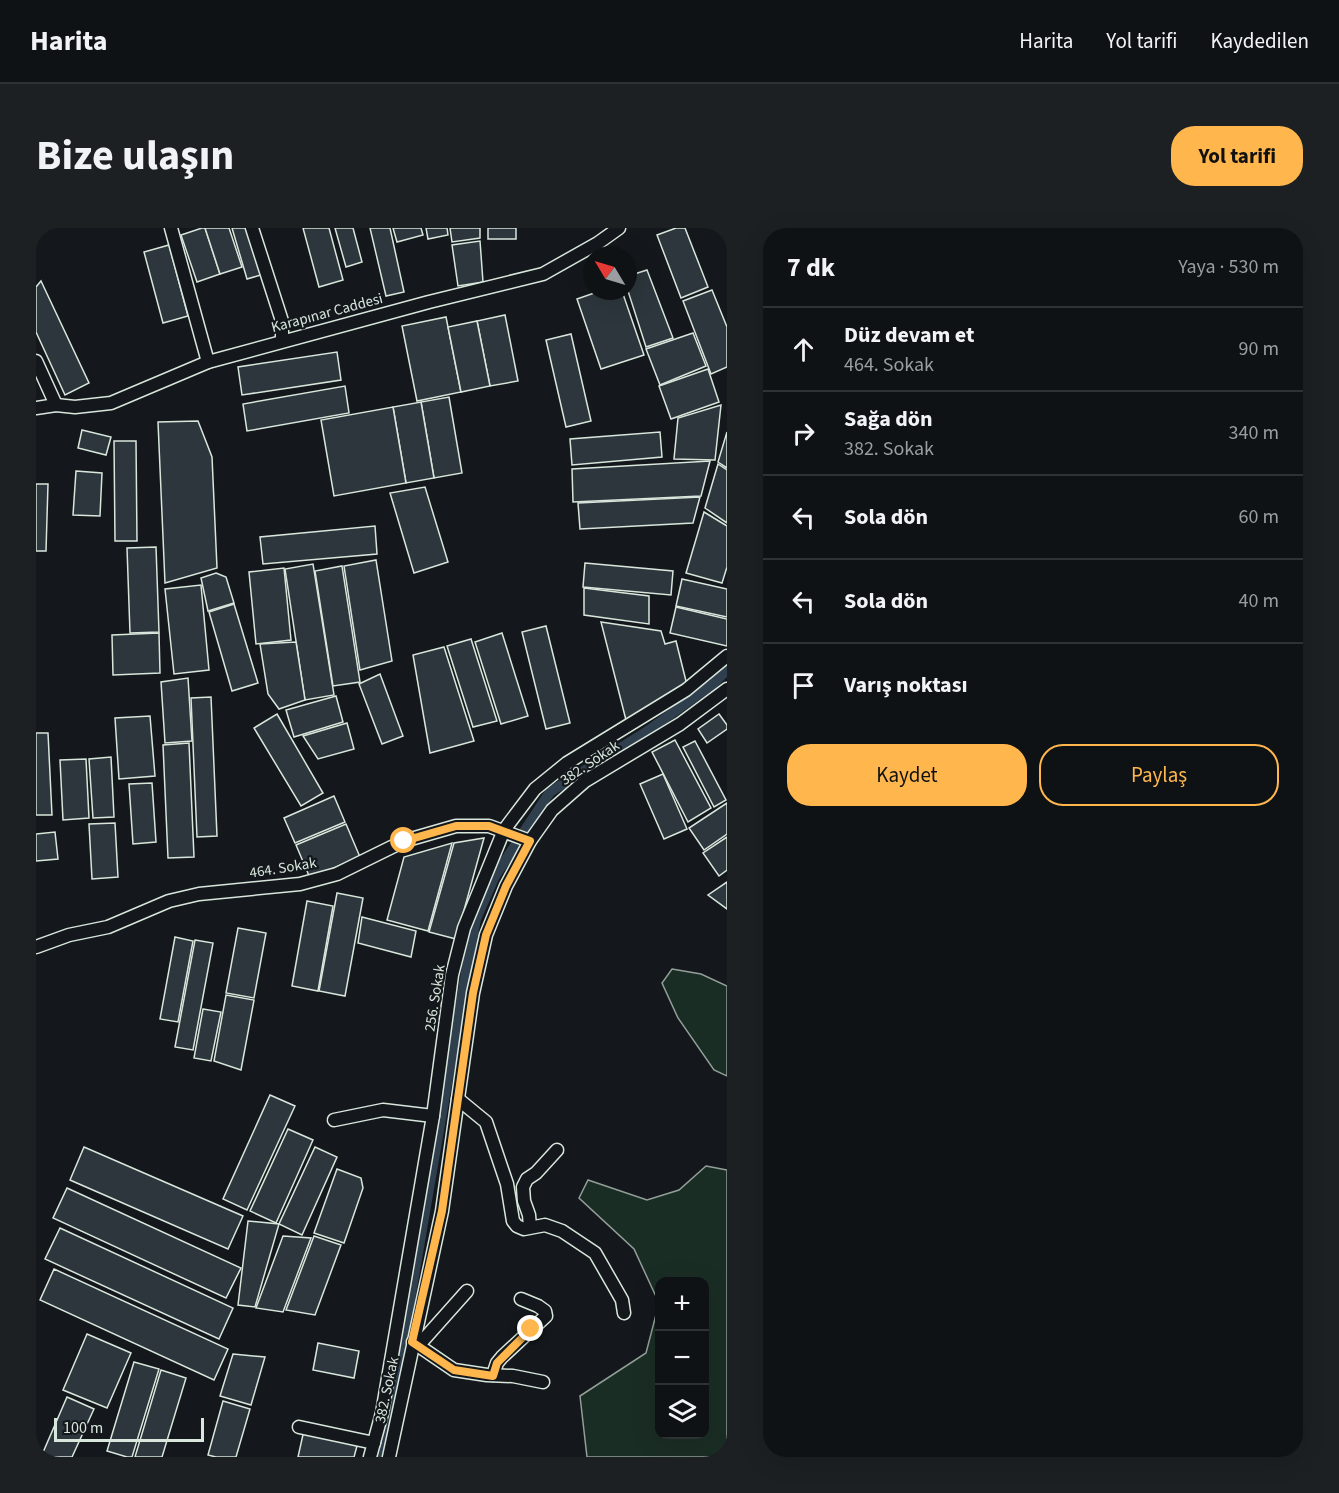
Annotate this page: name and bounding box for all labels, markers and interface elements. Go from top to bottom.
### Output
text: Harita [30,21,107,61]
text: Harita [1019,26,1073,56]
text: Yol tarifi [1106,26,1177,56]
text: Kaydedilen [1210,26,1309,56]
text: Bize ulaşın [36,126,234,186]
button: Yol tarifi [1171,126,1303,186]
north arrow [583,246,637,300]
text: 7 dk [787,249,835,286]
text: Yaya · 530 m [1178,253,1279,281]
street label: Karapınar Caddesi [269,288,385,338]
text: Düz devam et [844,319,974,351]
icon: ahead [787,333,820,366]
text: 90 m [1239,335,1279,363]
text: 464. Sokak [844,351,934,379]
text: Sağa dön [844,403,933,435]
icon: right [787,417,820,450]
text: 340 m [1229,419,1279,447]
text: 382. Sokak [844,435,934,463]
icon: left [787,501,820,534]
text: Sola dön [844,501,928,533]
text: 60 m [1239,503,1279,531]
icon: left [787,585,820,618]
text: Sola dön [844,585,928,617]
text: 40 m [1239,587,1279,615]
icon: arrive [787,669,820,702]
text: Varış noktası [844,669,968,701]
street label: 382. Sokak [556,735,624,791]
button: Kaydet [787,744,1027,806]
button: Paylaş [1039,744,1279,806]
route start [390,827,416,853]
street label: 464. Sokak [248,852,319,884]
street label: 256. Sokak [419,962,451,1033]
map controls [655,1277,709,1439]
button: + [655,1277,709,1331]
route end [517,1315,543,1341]
button: − [655,1331,709,1385]
street label: 382. Sokak [370,1354,404,1425]
button: layers [655,1385,709,1439]
scale bar [54,1415,204,1442]
text: 100 m [63,1417,103,1439]

